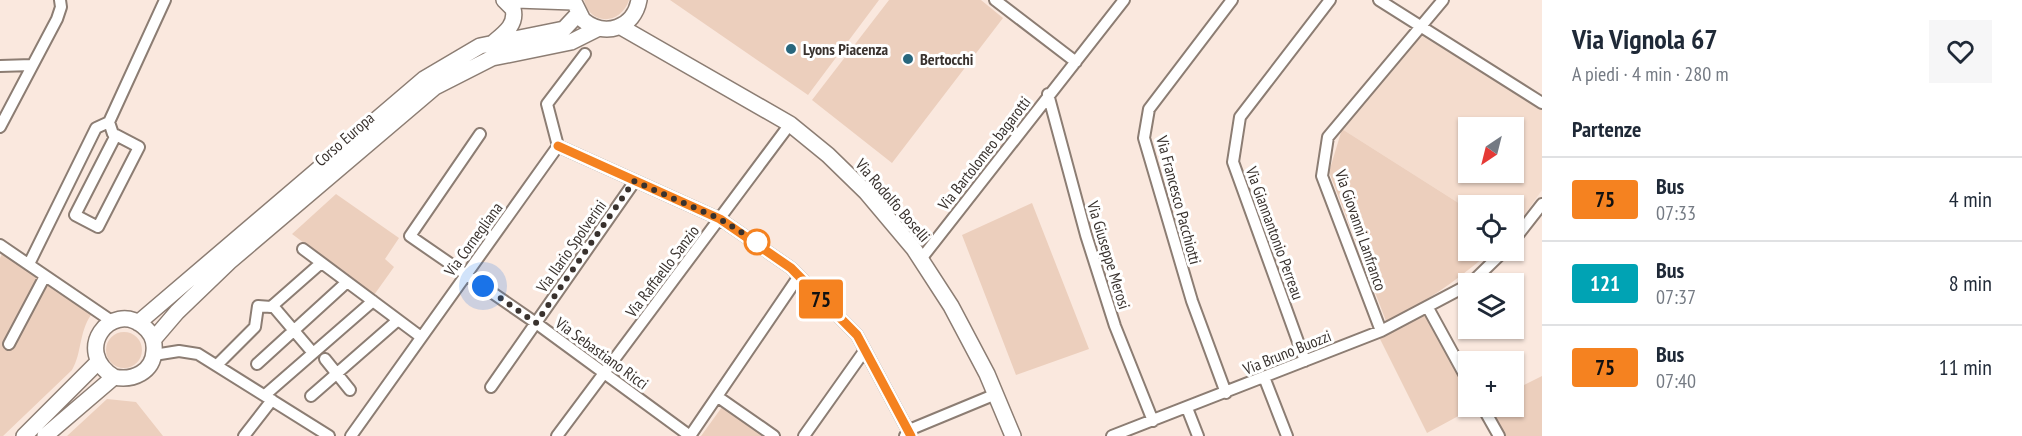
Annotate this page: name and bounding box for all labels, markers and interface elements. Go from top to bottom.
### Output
text: Via Vignola 67 [1572,20,1718,57]
button: heart [1929,20,1992,83]
place label: Lyons Piacenza [803,39,889,59]
marker: Lyons Piacenza [784,42,798,56]
place label: Bertocchi [920,49,974,69]
marker: Bertocchi [901,52,915,66]
text: A piedi · 4 min · 280 m [1572,61,1728,87]
street label: Via Bartolomeo bagarotti [933,92,1035,215]
street label: Corso Europa [310,108,378,170]
text: Partenze [1572,115,1641,143]
north arrow [1458,117,1524,183]
map controls [1458,117,1524,417]
street label: Via Francesco Pacchiotti [1152,133,1206,266]
street label: Via Rodolfo Boselli [851,153,935,246]
street label: Via Giannantonio Perreau [1241,163,1308,302]
street label: Via Giovanni Lanfranco [1331,166,1391,293]
text: Bus [1656,172,1684,200]
text: 4 min [1949,185,1992,213]
text: 75 [1595,186,1615,213]
button: locate [1458,195,1524,261]
street label: Via Ilario Spolverini [531,196,610,297]
street label: Via Cornegliana [439,198,506,281]
street label: Via Giuseppe Merosi [1083,198,1135,311]
text: 07:33 [1656,200,1696,226]
street label: Via Raffaello Sanzio [620,221,703,322]
unlabelled marker [744,229,770,255]
text: Bus [1656,256,1684,284]
text: 8 min [1949,269,1992,297]
text: 121 [1590,270,1620,297]
your location [468,271,498,301]
button: layers [1458,273,1524,339]
line badge: 75 [794,280,848,318]
text: 07:37 [1656,284,1696,310]
text: 75 [811,286,831,313]
street label: Via Sebastiano Ricci [551,312,652,393]
street label: Via Bruno Buozzi [1239,325,1334,379]
text: Bus [1656,340,1684,368]
button: + [1458,351,1524,417]
text: 11 min [1939,353,1992,381]
text: 75 [1595,354,1615,381]
text: 07:40 [1656,368,1696,394]

